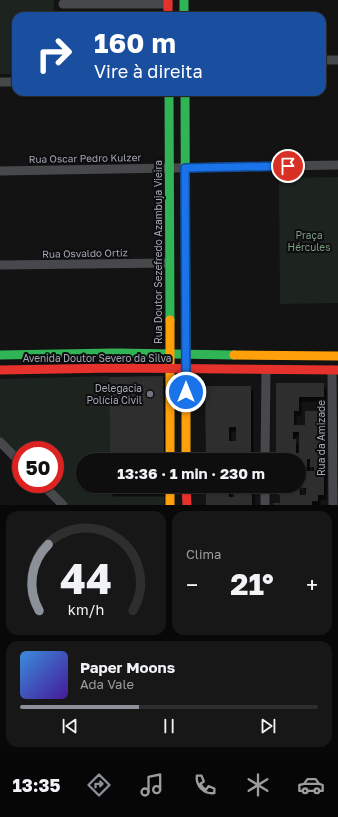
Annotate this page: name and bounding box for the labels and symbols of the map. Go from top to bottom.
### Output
pin [271,149,305,183]
street label: Rua Oscar Pedro Kulzer [29,151,141,165]
street label: Rua Doutor Sezefredo Azambuja Vieira [152,160,164,344]
park label: Praça Hércules [288,229,330,253]
street label: Rua Osvaldo Ortiz [42,246,128,260]
street label: Avenida Doutor Severo da Silva [23,352,171,364]
position arrow [165,371,207,413]
place label: Delegacia Polícia Civil [86,382,142,406]
marker: Delegacia Polícia Civil [145,389,155,399]
street label: Rua da Amizade [315,400,327,476]
speed limit sign: 50 [12,441,64,493]

